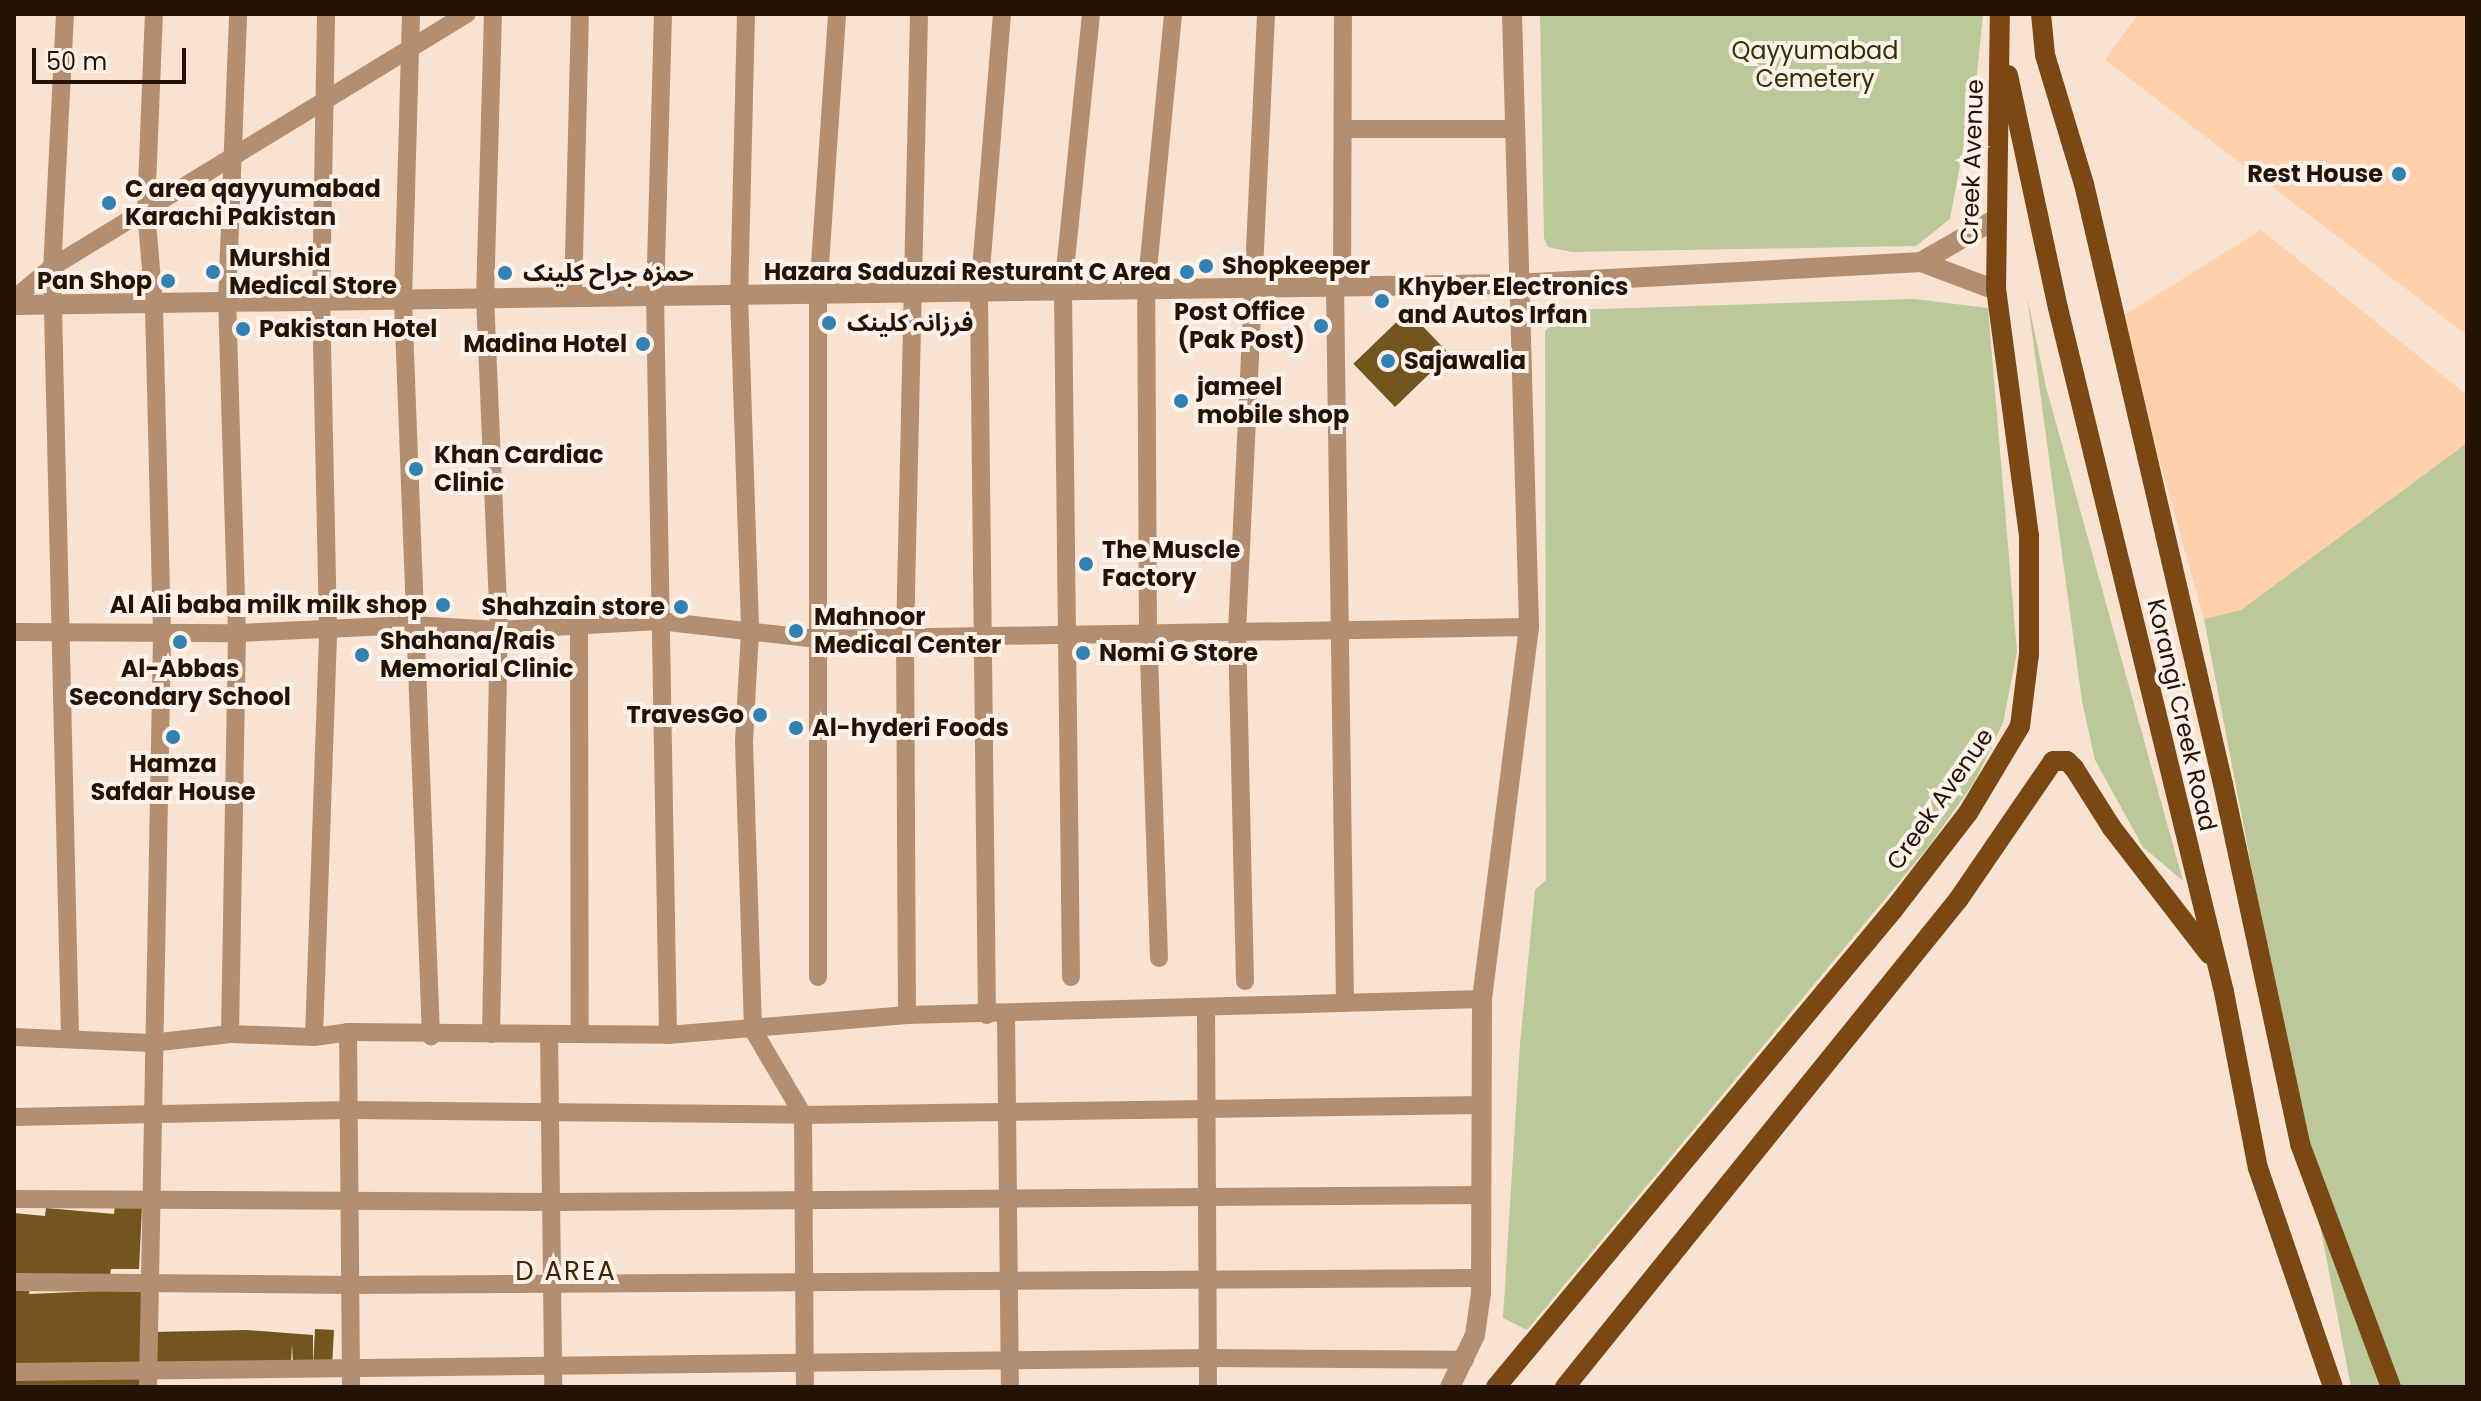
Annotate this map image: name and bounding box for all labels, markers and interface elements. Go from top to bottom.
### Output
scale bar [36,32,190,82]
park label: Qayyumabad Cemetery [1731,37,1899,93]
text: 50 m [46,45,107,78]
street label: Creek Avenue [1955,78,1989,246]
place label: Rest House [2247,160,2383,188]
marker: Rest House [2390,165,2408,183]
place label: C area qayyumabad Karachi Pakistan [125,175,381,231]
marker: C area qayyumabad Karachi Pakistan [100,194,118,212]
place label: Murshid Medical Store [229,244,397,300]
place label: Shopkeeper [1222,252,1370,280]
marker: Shopkeeper [1197,257,1215,275]
place label: Hazara Saduzai Resturant C Area [764,258,1171,286]
place label: حمزہ جراح کلینک [523,259,694,287]
marker: حمزہ جراح کلینک [494,262,516,284]
marker: Murshid Medical Store [204,263,222,281]
marker: Hazara Saduzai Resturant C Area [1178,263,1196,281]
place label: Pan Shop [37,267,152,295]
marker: Pan Shop [159,272,177,290]
place label: Khyber Electronics and Autos Irfan [1398,273,1628,329]
marker: Khyber Electronics and Autos Irfan [1373,292,1391,310]
place label: Post Office (Pak Post) [1174,298,1305,354]
place label: فرزانہ کلینک [847,309,973,337]
marker: فرزانہ کلینک [818,312,840,334]
place label: Pakistan Hotel [259,315,437,343]
marker: Post Office (Pak Post) [1312,317,1330,335]
marker: Pakistan Hotel [234,320,252,338]
place label: Madina Hotel [463,330,627,358]
marker: Madina Hotel [634,335,652,353]
place label: Sajawalia [1404,347,1526,375]
marker: Sajawalia [1379,352,1397,370]
place label: jameel mobile shop [1197,373,1349,429]
marker: jameel mobile shop [1172,392,1190,410]
place label: Khan Cardiac Clinic [434,441,604,497]
marker: Khan Cardiac Clinic [405,458,427,480]
place label: The Muscle Factory [1102,536,1240,592]
marker: The Muscle Factory [1077,555,1095,573]
place label: Al Ali baba milk milk shop [110,591,427,619]
place label: Shahzain store [482,593,665,621]
marker: Al Ali baba milk milk shop [434,596,452,614]
street label: Korangi Creek Road [2141,596,2223,834]
marker: Shahzain store [672,598,690,616]
place label: Mahnoor Medical Center [814,603,1001,659]
marker: Mahnoor Medical Center [785,620,807,642]
place label: Shahana/Rais Memorial Clinic [380,627,574,683]
marker: Al-Abbas Secondary School [171,633,189,651]
place label: Nomi G Store [1099,639,1258,667]
marker: Shahana/Rais Memorial Clinic [351,644,373,666]
marker: Nomi G Store [1074,644,1092,662]
place label: Al-Abbas Secondary School [69,655,291,711]
place label: TravesGo [626,701,744,729]
marker: TravesGo [751,706,769,724]
place label: Al-hyderi Foods [812,714,1009,742]
marker: Al-hyderi Foods [787,719,805,737]
street label: Creek Avenue [1881,723,1999,875]
marker: Hamza Safdar House [164,728,182,746]
place label: Hamza Safdar House [91,750,255,806]
district label: D AREA [515,1256,617,1288]

